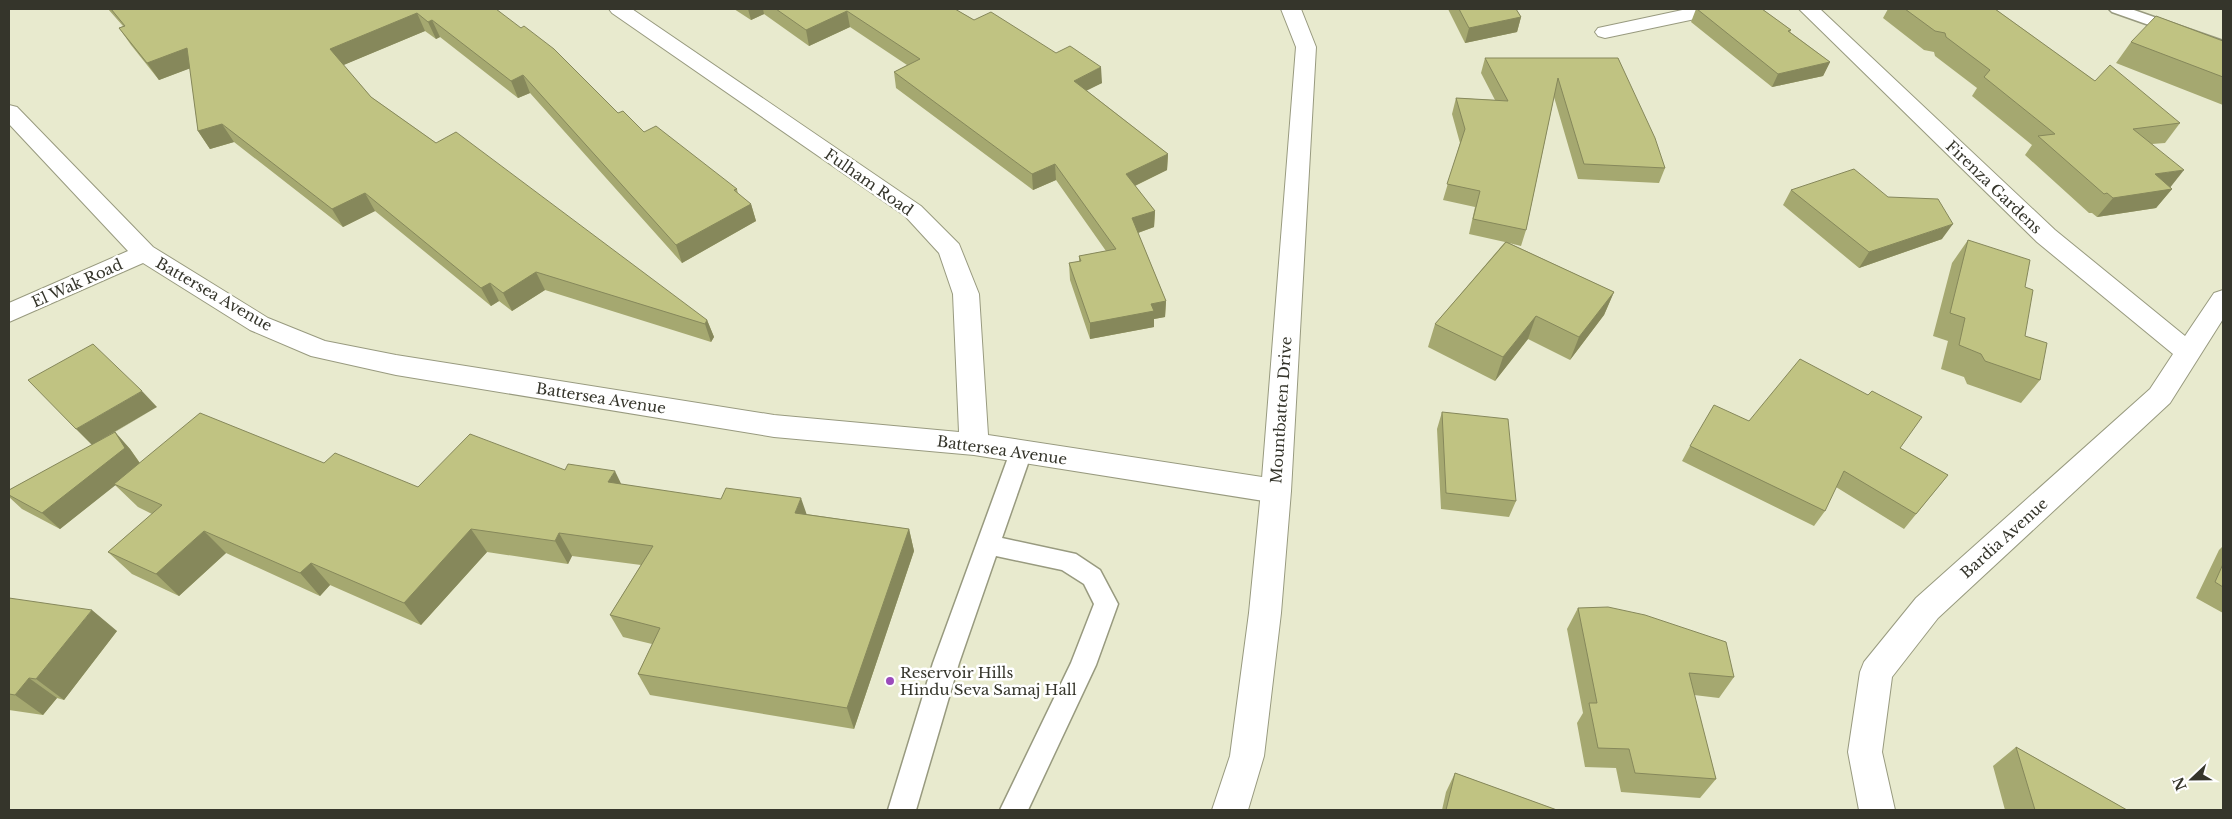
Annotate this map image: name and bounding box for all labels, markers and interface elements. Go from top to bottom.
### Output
street label: Firenza Gardens [1942,136,2046,238]
street label: Fulham Road [821,144,917,220]
street label: Battersea Avenue [152,253,276,335]
street label: El Wak Road [29,255,125,311]
street label: Mountbatten Drive [1266,336,1296,484]
street label: Battersea Avenue [535,378,667,418]
street label: Battersea Avenue [936,431,1068,469]
street label: Bardia Avenue [1956,494,2052,582]
place label: Reservoir Hills Hindu Seva Samaj Hall [900,663,1077,699]
marker: Reservoir Hills Hindu Seva Samaj Hall [884,675,896,687]
north arrow [2167,754,2217,804]
text: N [2169,774,2191,793]

